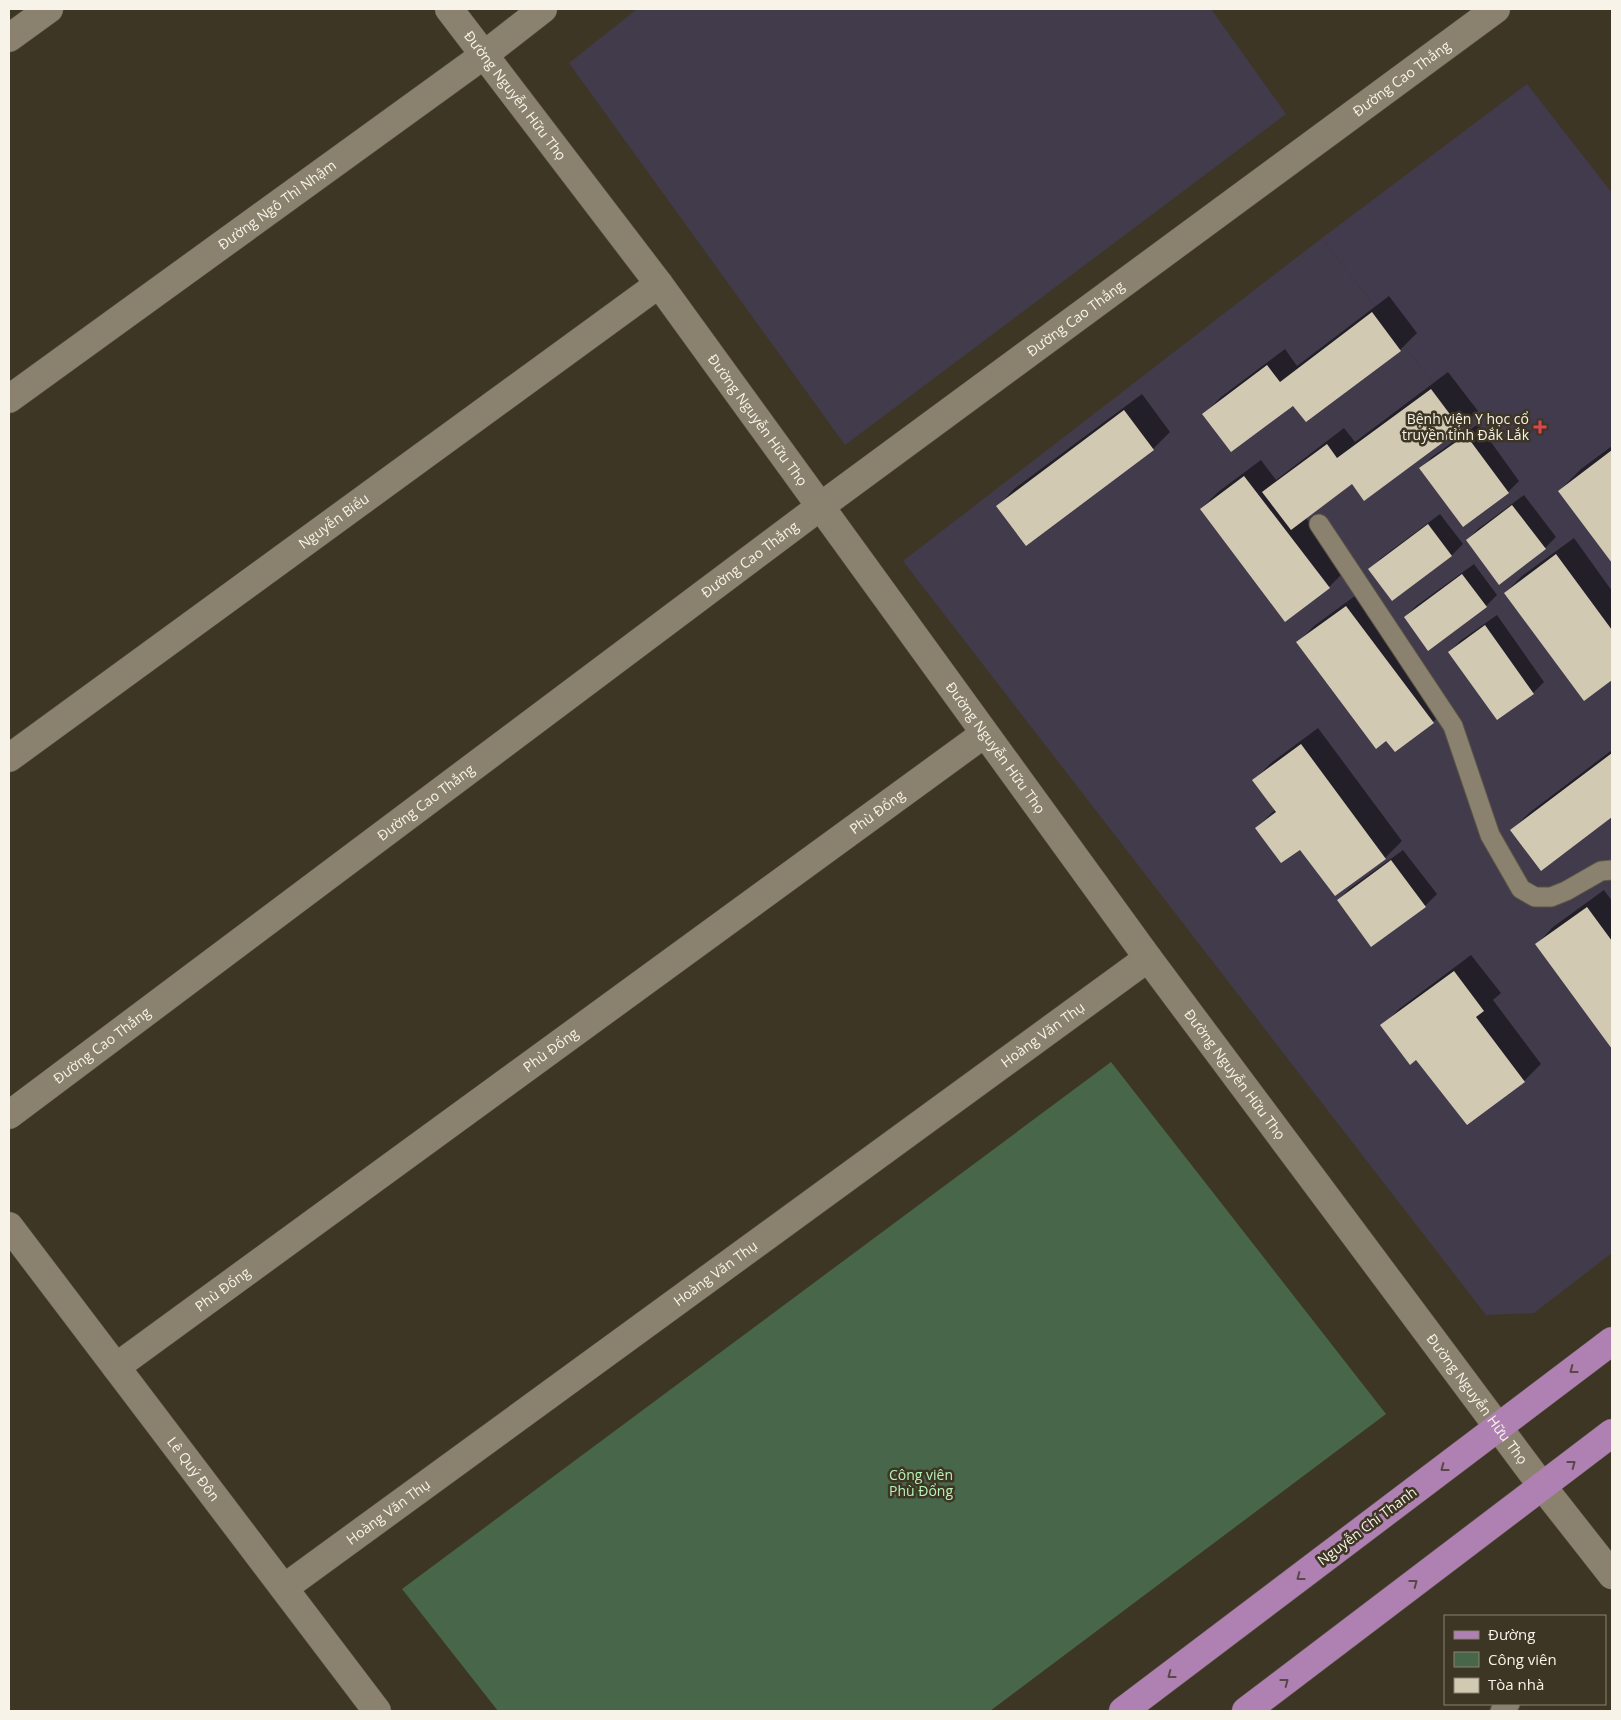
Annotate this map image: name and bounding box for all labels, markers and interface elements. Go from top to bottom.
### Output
street label: Đường Nguyễn Hữu Thọ [460,27,571,164]
street label: Đường Cao Thắng [1349,36,1454,120]
street label: Đường Ngô Thì Nhậm [214,155,340,254]
street label: Đường Cao Thắng [1022,276,1128,361]
street label: Đường Nguyễn Hữu Thọ [704,350,812,489]
place label: Bệnh viện Y học cổ truyền tỉnh Đắk Lắk [1402,409,1530,444]
marker: Bệnh viện Y học cổ truyền tỉnh Đắk Lắk [1533,420,1547,434]
street label: Nguyễn Biểu [294,489,373,553]
street label: Đường Cao Thắng [697,516,802,602]
street label: Đường Nguyễn Hữu Thọ [942,678,1050,817]
street label: Đường Cao Thắng [373,759,478,845]
street label: Phù Đổng [845,785,909,838]
street label: Hoàng Văn Thụ [997,997,1088,1071]
street label: Đường Cao Thắng [49,1002,154,1088]
street label: Đường Nguyễn Hữu Thọ [1180,1005,1290,1143]
street label: Phù Đổng [519,1023,582,1076]
street label: Hoàng Văn Thụ [669,1236,761,1310]
street label: Phù Đổng [191,1262,254,1315]
street label: Đường Nguyễn Hữu Thọ [1423,1330,1532,1468]
one-way arrow [1569,1364,1579,1373]
street label: Lê Quý Đôn [163,1433,224,1505]
one-way arrow [1566,1461,1576,1470]
one-way arrow [1440,1462,1450,1471]
park label: Công viên Phù Đổng [889,1465,953,1500]
street label: Hoàng Văn Thụ [342,1475,434,1549]
street label: Nguyễn Chí Thanh [1313,1482,1420,1569]
one-way arrow [1296,1571,1306,1580]
one-way arrow [1408,1581,1417,1589]
legend [1444,1615,1606,1705]
text: Đường [1488,1624,1535,1644]
text: Công viên [1488,1649,1557,1669]
one-way arrow [1167,1669,1177,1678]
text: Tòa nhà [1488,1674,1544,1694]
one-way arrow [1279,1679,1288,1687]

